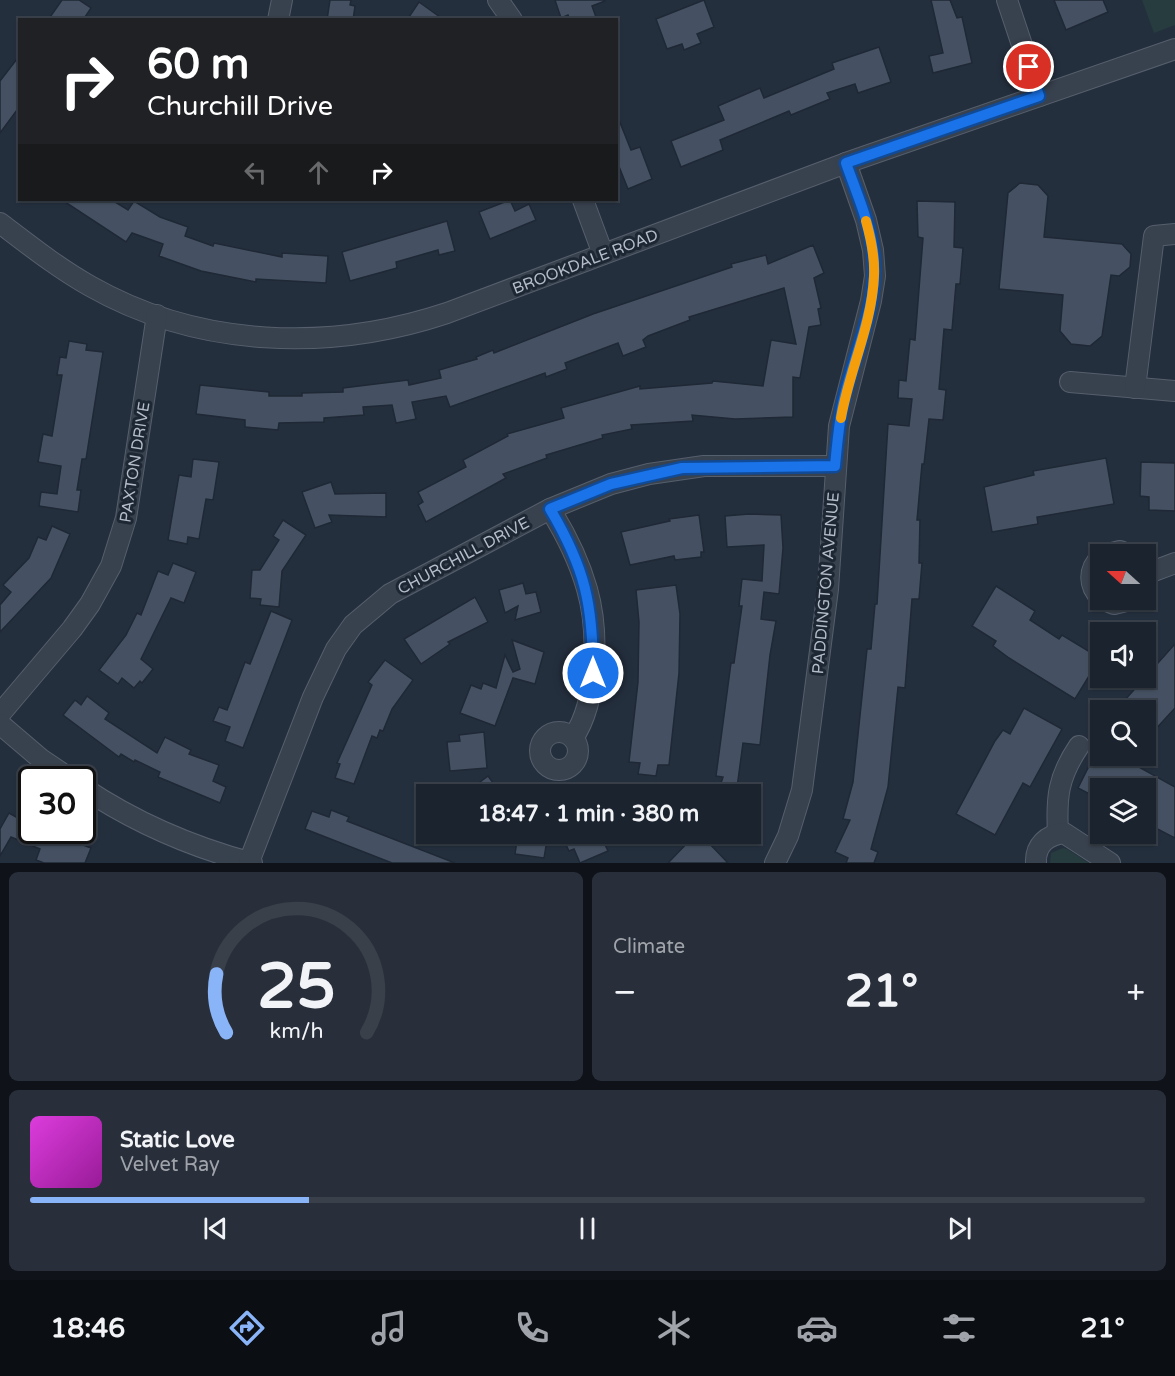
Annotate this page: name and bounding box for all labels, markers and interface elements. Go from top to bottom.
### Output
text: 60 m [147,39,249,90]
pin [1003,41,1054,92]
icon: right [48,42,126,120]
icon: arrive [1012,50,1045,83]
text: Churchill Drive [147,90,333,123]
icon: left [239,156,272,189]
icon: ahead [302,156,335,189]
icon: right [365,156,398,189]
street label: BROOKDALE ROAD [510,225,661,299]
street label: PAXTON DRIVE [116,400,154,524]
street label: PADDINGTON AVENUE [808,491,844,675]
street label: CHURCHILL DRIVE [394,513,533,599]
north arrow [1090,544,1156,610]
map controls [1090,544,1156,844]
button: sound [1090,622,1156,688]
position arrow [561,641,625,705]
button: search [1090,700,1156,766]
speed limit sign: 30 [18,766,96,844]
button: layers [1090,778,1156,844]
text: 18:47 · 1 min · 380 m [478,801,699,827]
text: Climate [613,935,685,959]
text: 25 [257,950,335,1025]
text: 21° [845,965,918,1019]
text: − [613,973,637,1012]
text: + [1126,973,1145,1012]
text: km/h [269,1019,323,1045]
text: Static Love [120,1127,235,1153]
text: Velvet Ray [120,1153,220,1177]
icon: previous [199,1212,232,1245]
icon: pause [571,1212,604,1245]
icon: next [943,1212,976,1245]
icon: directions [226,1307,268,1349]
icon: music [368,1307,410,1349]
icon: phone [511,1307,553,1349]
icon: climate [653,1307,695,1349]
icon: car [796,1307,838,1349]
icon: filters [938,1307,980,1349]
text: 18:46 [50,1312,125,1345]
text: 21° [1081,1312,1125,1345]

